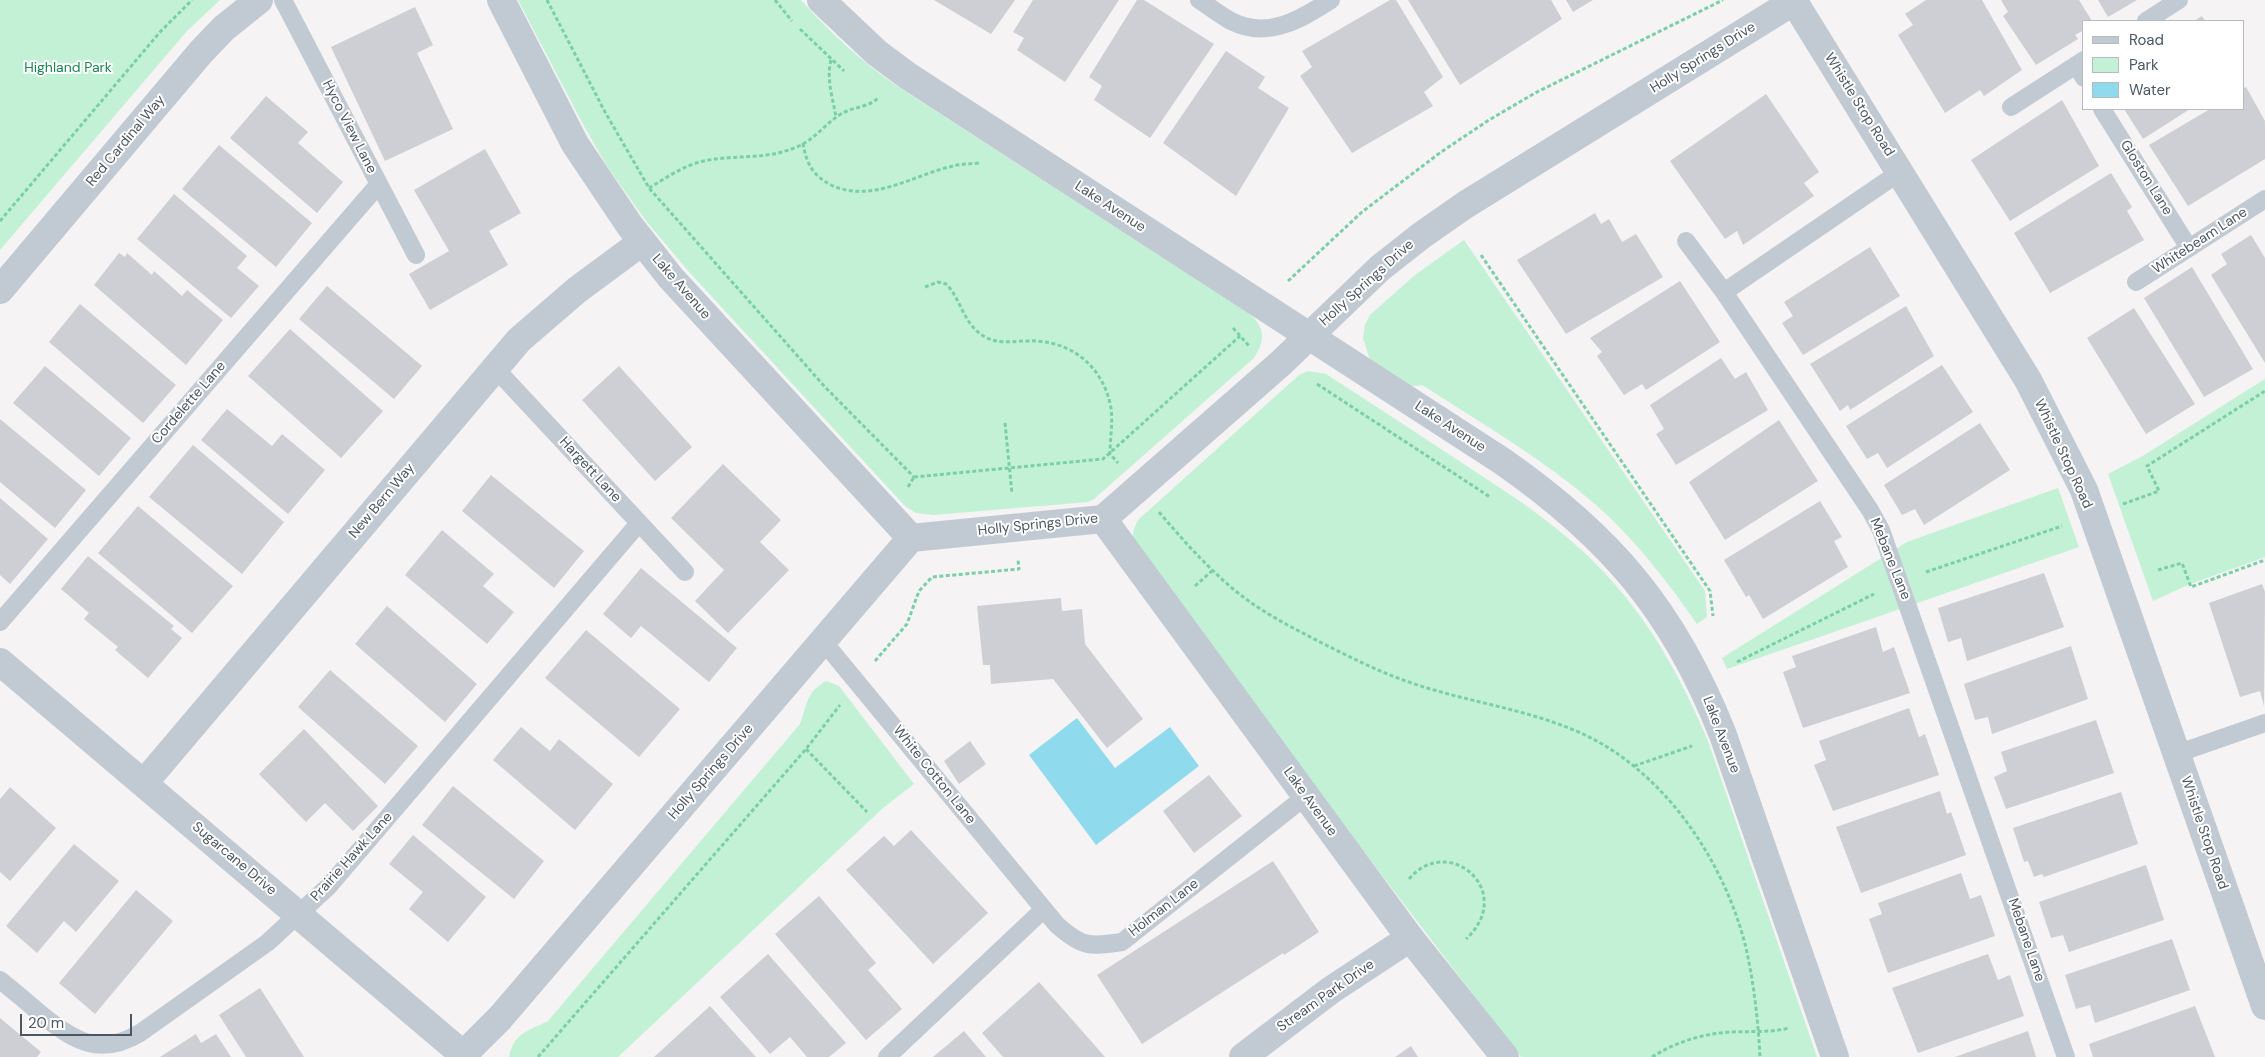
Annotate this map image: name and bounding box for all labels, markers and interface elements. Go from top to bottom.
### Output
street label: Holly Springs Drive [1647,19,1759,97]
legend [2082,20,2245,110]
text: Road [2129,30,2164,50]
street label: Whistle Stop Road [1820,50,1898,160]
text: Park [2129,55,2159,75]
park label: Highland Park [24,60,112,76]
street label: Hyco View Lane [318,78,380,176]
text: Water [2129,80,2170,100]
street label: Red Cardinal Way [83,92,169,190]
street label: Gloston Lane [2116,137,2176,219]
street label: Lake Avenue [1072,178,1148,236]
street label: Whitebeam Lane [2149,204,2251,278]
street label: Holly Springs Drive [1317,236,1417,330]
street label: Lake Avenue [648,251,714,323]
street label: Cordelette Lane [148,358,230,448]
street label: Whistle Stop Road [2030,397,2096,511]
street label: Lake Avenue [1412,398,1488,456]
street label: Hargett Lane [556,434,624,506]
street label: New Bern Way [346,460,418,542]
street label: Holly Springs Drive [977,510,1099,540]
street label: Mebane Lane [1866,516,1914,602]
street label: Lake Avenue [1699,694,1743,776]
street label: Holly Springs Drive [665,721,757,823]
street label: White Cotton Lane [889,722,979,828]
street label: Lake Avenue [1279,764,1341,840]
street label: Whistle Stop Road [2177,774,2231,892]
street label: Prairie Hawk Lane [308,809,396,905]
street label: Sugarcane Drive [188,819,280,899]
street label: Holman Lane [1126,876,1202,940]
street label: Mebane Lane [2004,896,2048,984]
street label: Stream Park Drive [1274,956,1378,1036]
scale bar [22,1004,135,1036]
text: 20 m [28,1013,64,1033]

